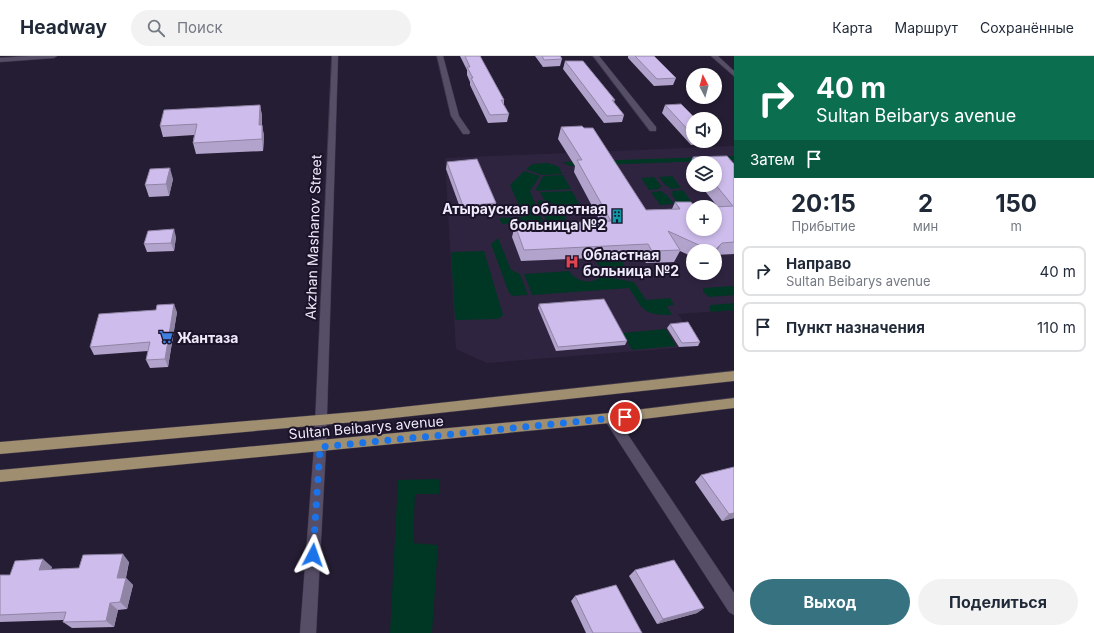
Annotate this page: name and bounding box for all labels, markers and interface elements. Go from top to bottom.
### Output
search box [131,10,411,46]
text: Headway [20,16,107,39]
icon: search [145,17,167,39]
text: Поиск [177,18,223,37]
text: Карта [832,19,873,36]
text: Маршрут [895,19,958,36]
text: Сохранённые [980,19,1074,36]
north arrow [686,68,722,104]
map controls [686,68,722,280]
text: 40 m [816,71,886,105]
icon: right [750,72,802,124]
text: Sultan Beibarys avenue [816,105,1016,126]
button: sound [686,112,722,148]
icon: arrive [803,148,825,170]
text: Затем [750,150,795,169]
street label: Akzhan Mashanov Street [302,154,324,320]
button: layers [686,156,722,192]
text: 20:15 [791,189,856,218]
text: 2 [918,189,933,218]
text: 150 [995,189,1037,218]
place label: Атырауская областная больница №2 [442,200,606,233]
button: + [686,200,722,236]
building icon: Атырауская областная больница №2 [609,208,625,224]
text: Прибытие [791,218,855,234]
text: мин [913,218,938,234]
text: m [1010,218,1022,234]
button: − [686,244,722,280]
place label: Областная больница №2 [583,246,679,279]
hospital icon: Областная больница №2 [564,254,580,270]
text: Направо [786,254,851,273]
icon: right [752,260,774,282]
text: 40 m [1039,262,1076,281]
text: Sultan Beibarys avenue [786,273,931,289]
icon: arrive [752,316,774,338]
text: Пункт назначения [786,318,925,337]
text: 110 m [1037,318,1076,337]
supermarket icon: Жантаза [158,329,174,345]
place label: Жантаза [177,329,238,346]
pin [608,400,642,434]
icon: arrive [614,406,636,428]
street label: Sultan Beibarys avenue [288,412,444,442]
position arrow [292,534,334,576]
button: Выход [750,579,910,625]
button: Поделиться [918,579,1078,625]

